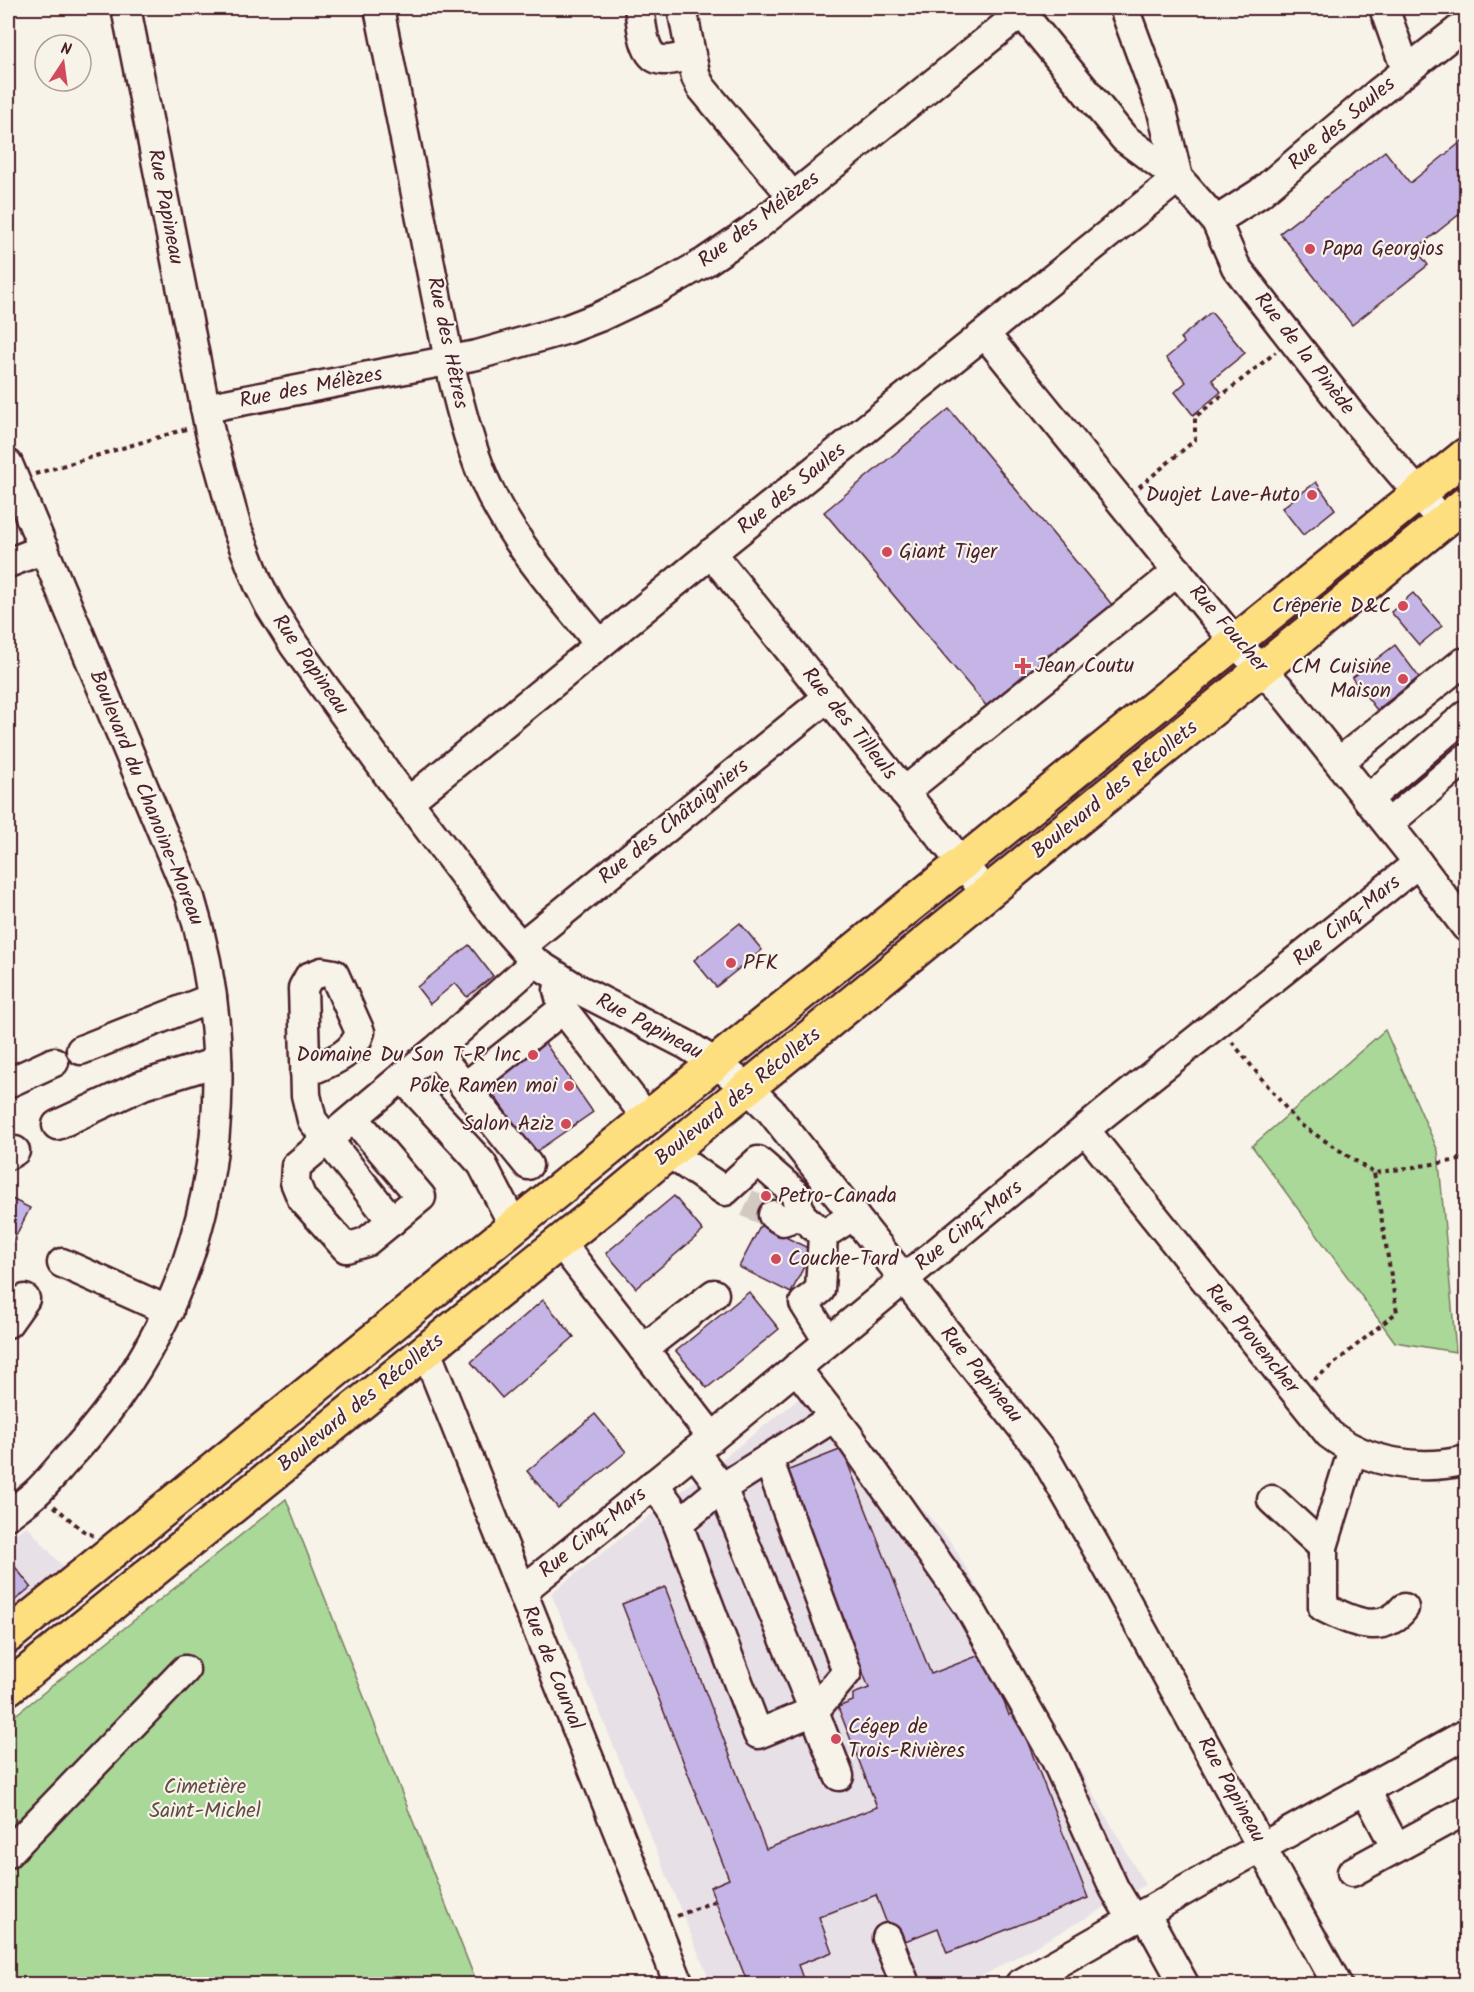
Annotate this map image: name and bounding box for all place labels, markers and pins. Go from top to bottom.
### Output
place label: Papa Georgios [1322,233,1444,266]
marker: Papa Georgios [1303,242,1317,256]
place label: Duojet Lave-Auto [1146,479,1300,512]
marker: Duojet Lave-Auto [1305,488,1319,502]
place label: Giant Tiger [899,536,998,569]
marker: Giant Tiger [880,545,894,559]
place label: Crêperie D&C [1272,590,1391,623]
marker: Crêperie D&C [1396,599,1410,613]
place label: Jean Coutu [1035,650,1134,683]
place label: CM Cuisine Maison [1291,651,1392,708]
marker: Jean Coutu [1016,659,1030,673]
marker: CM Cuisine Maison [1396,672,1410,686]
place label: PFK [743,947,778,980]
marker: PFK [724,956,738,970]
place label: Domaine Du Son T-R Inc [296,1039,521,1072]
marker: Domaine Du Son T-R Inc [526,1048,540,1062]
place label: Poke Ramen moi [409,1070,558,1103]
marker: Poke Ramen moi [562,1079,576,1093]
place label: Salon Aziz [462,1108,554,1141]
marker: Salon Aziz [559,1117,573,1131]
place label: Petro-Canada [778,1180,897,1213]
marker: Petro-Canada [759,1189,773,1203]
place label: Couche-Tard [788,1243,899,1276]
marker: Couche-Tard [769,1252,783,1266]
place label: Cégep de Trois-Rivières [848,1711,965,1768]
marker: Cégep de Trois-Rivières [829,1732,843,1746]

